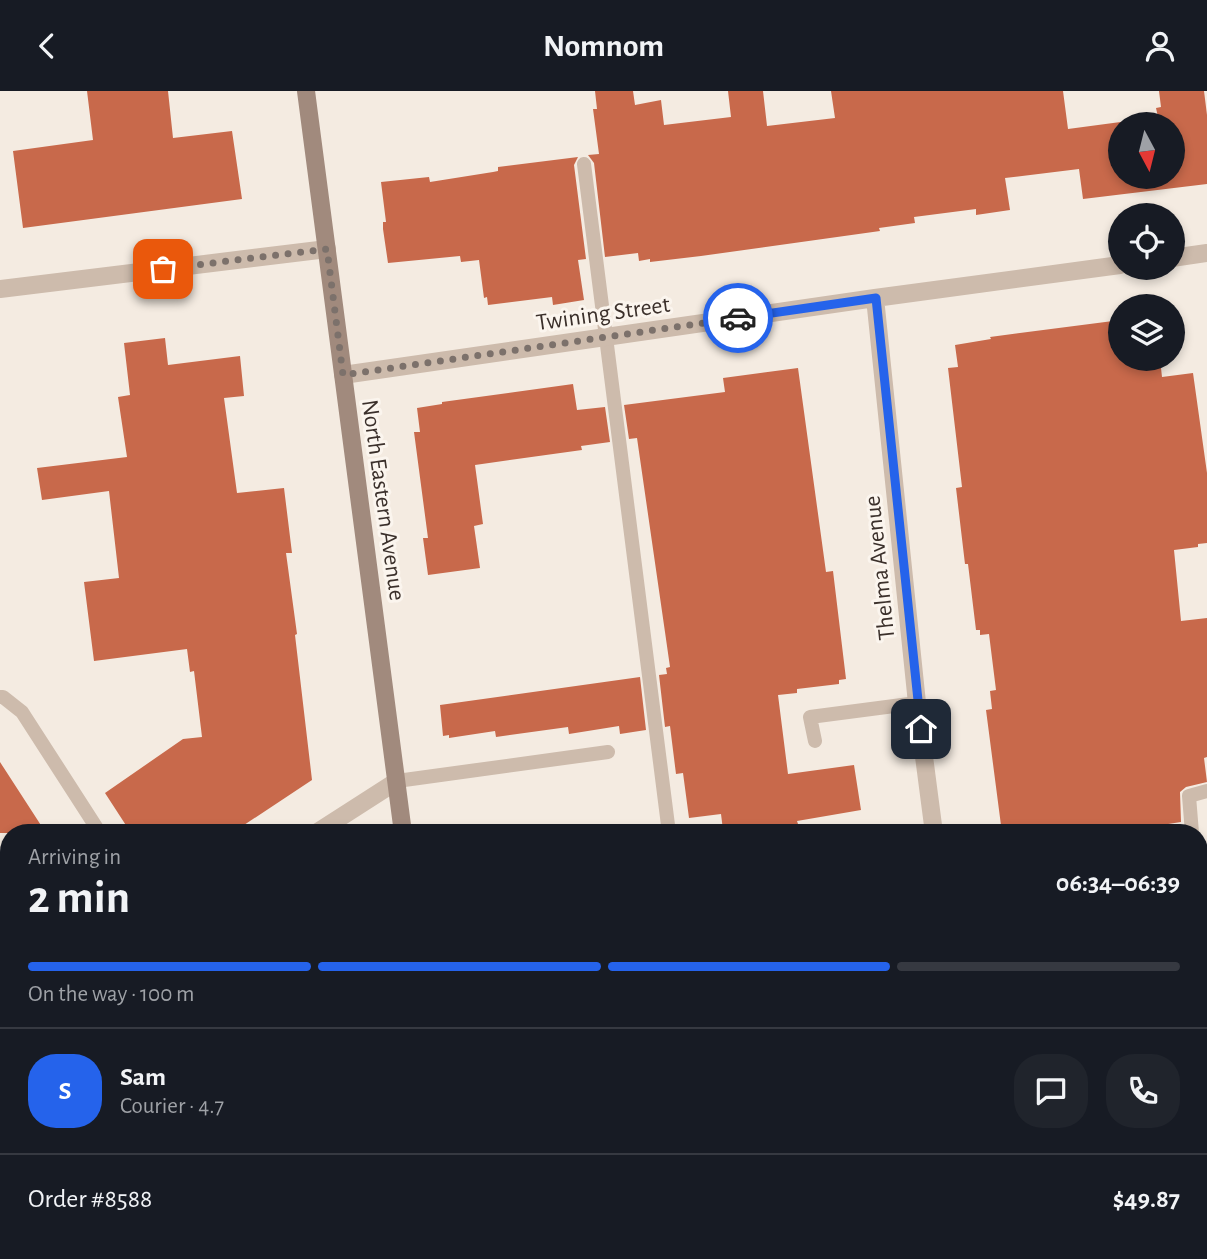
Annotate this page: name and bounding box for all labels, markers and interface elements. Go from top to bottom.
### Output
icon: back [28,27,66,65]
icon: person [1141,27,1179,65]
text: Nomnom [543,30,664,62]
north arrow [1108,112,1185,189]
map controls [1108,112,1185,371]
button: locate [1108,203,1185,280]
pin [133,239,193,299]
icon: bag [144,250,182,288]
courier [703,283,773,353]
street label: Twining Street [535,293,672,335]
button: layers [1108,294,1185,371]
icon: car [719,299,757,337]
street label: North Eastern Avenue [357,398,409,602]
street label: Thelma Avenue [860,494,900,641]
pin [891,699,951,759]
icon: home [902,710,940,748]
text: Arriving in [28,846,121,869]
text: 06:34–06:39 [1056,870,1180,896]
text: 2 min [28,875,130,921]
text: On the way · 100 m [28,983,195,1006]
button: chat [1014,1054,1088,1128]
button: phone [1106,1054,1180,1128]
text: Sam [120,1064,166,1090]
text: S [59,1078,71,1104]
text: Courier · 4.7 [120,1095,224,1118]
text: Order #8588 [28,1186,152,1212]
text: $49.87 [1113,1186,1180,1212]

